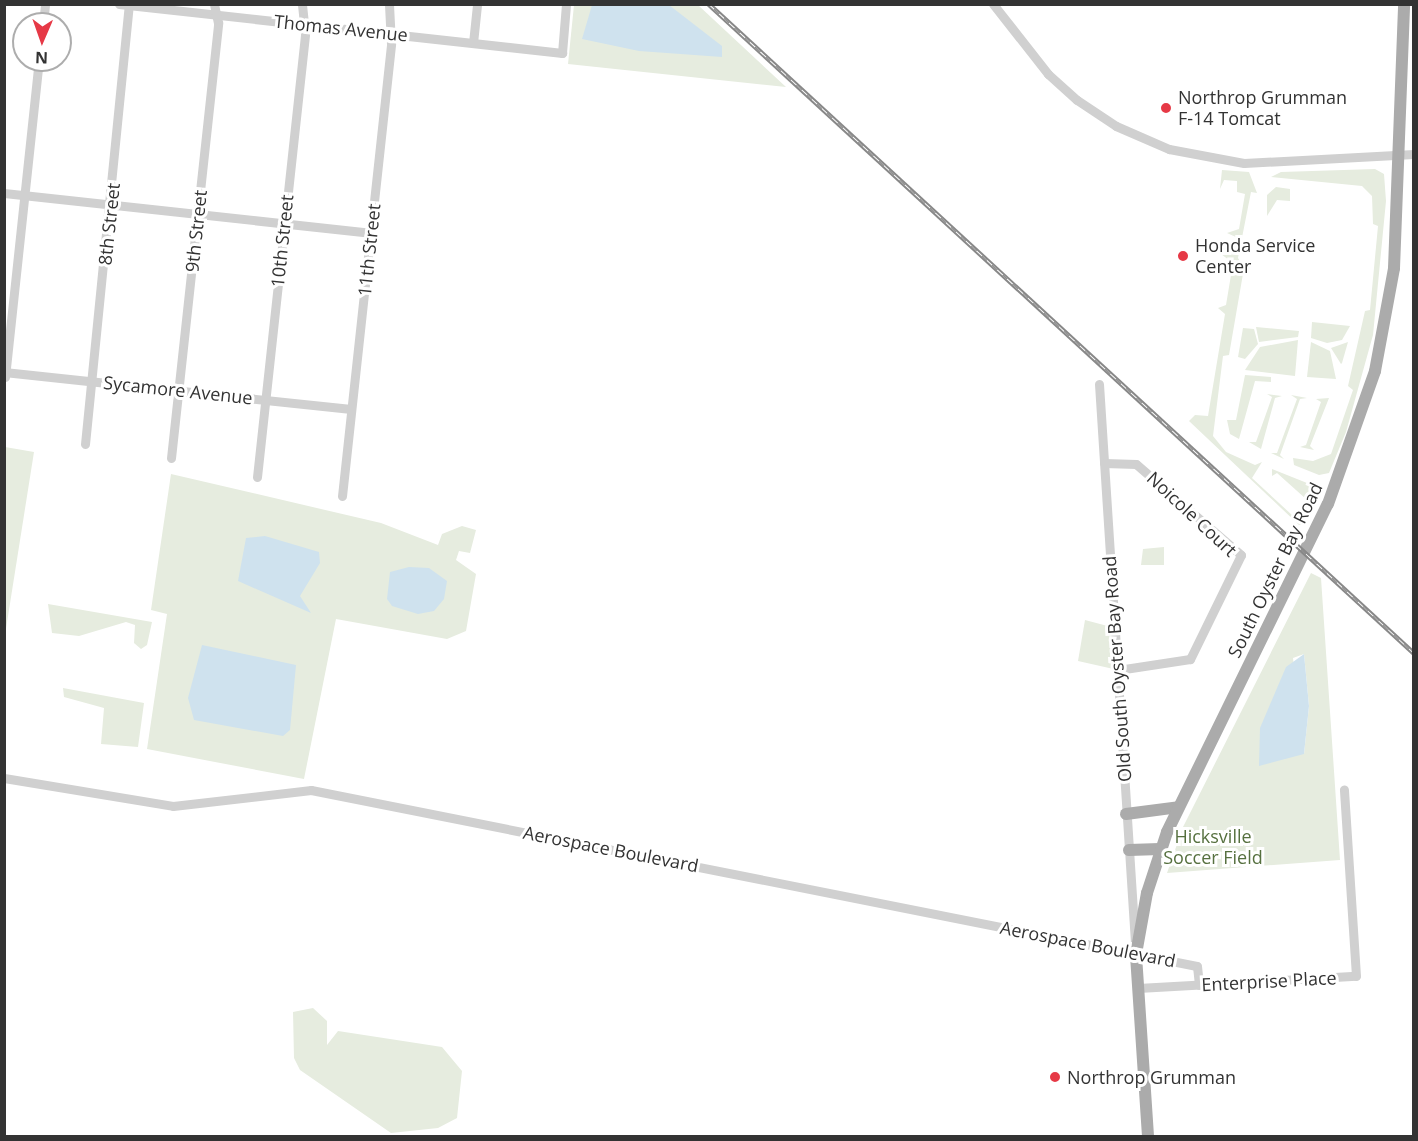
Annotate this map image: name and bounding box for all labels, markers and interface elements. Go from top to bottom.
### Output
street label: Thomas Avenue [273,10,409,46]
north arrow [12,12,72,72]
text: N [35,47,48,69]
place label: Northrop Grumman F-14 Tomcat [1178,87,1347,130]
marker: Northrop Grumman F-14 Tomcat [1159,101,1173,115]
street label: 8th Street [94,182,124,266]
street label: 9th Street [181,189,211,273]
street label: 10th Street [266,194,298,288]
street label: 11th Street [353,203,385,297]
place label: Honda Service Center [1195,235,1315,278]
marker: Honda Service Center [1176,249,1190,263]
street label: Sycamore Avenue [102,371,254,409]
street label: Noicole Court [1143,467,1241,561]
street label: South Oyster Bay Road [1223,479,1327,661]
street label: Old South Oyster Bay Road [1098,555,1136,783]
street label: Aerospace Boulevard [521,821,701,877]
park label: Hicksville Soccer Field [1163,826,1263,868]
street label: Aerospace Boulevard [998,916,1178,972]
street label: Enterprise Place [1201,967,1337,995]
place label: Northrop Grumman [1067,1066,1236,1088]
marker: Northrop Grumman [1048,1070,1062,1084]

